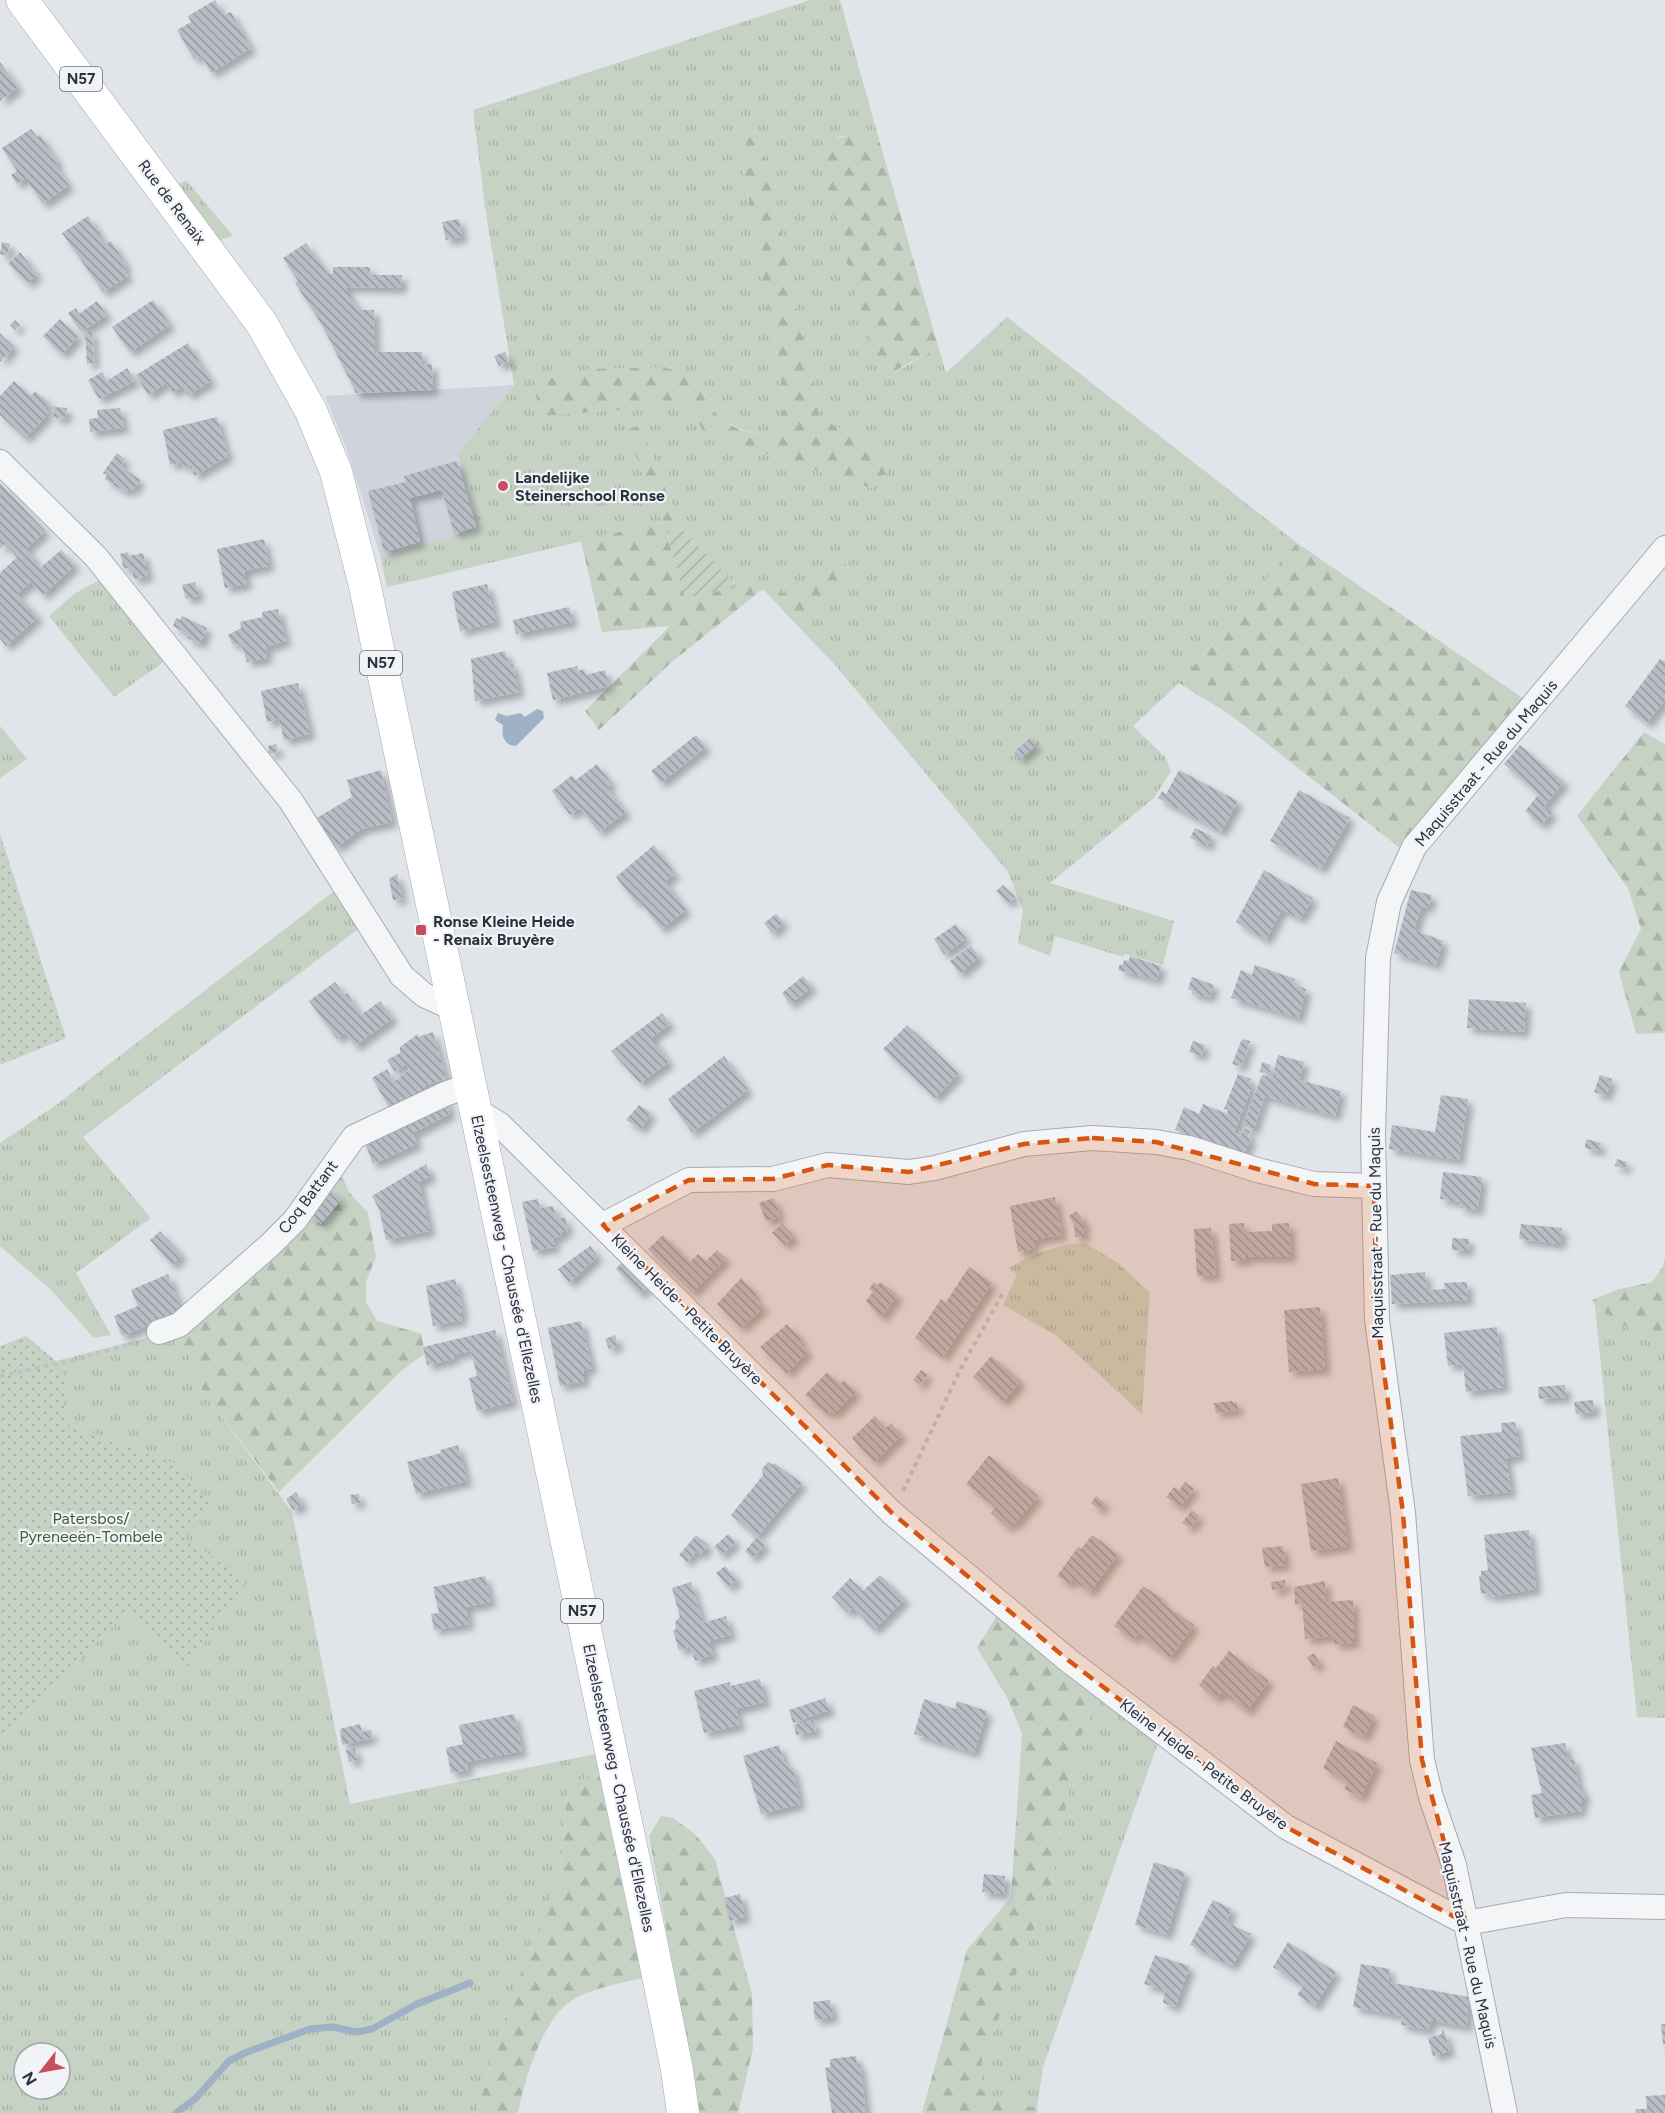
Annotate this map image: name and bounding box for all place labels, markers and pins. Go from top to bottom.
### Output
place label: Landelijke Steinerschool Ronse [515,468,665,505]
marker: Landelijke Steinerschool Ronse [496,479,510,493]
place label: Ronse Kleine Heide - Renaix Bruyère [433,912,575,949]
marker: Ronse Kleine Heide - Renaix Bruyère [414,923,428,937]

